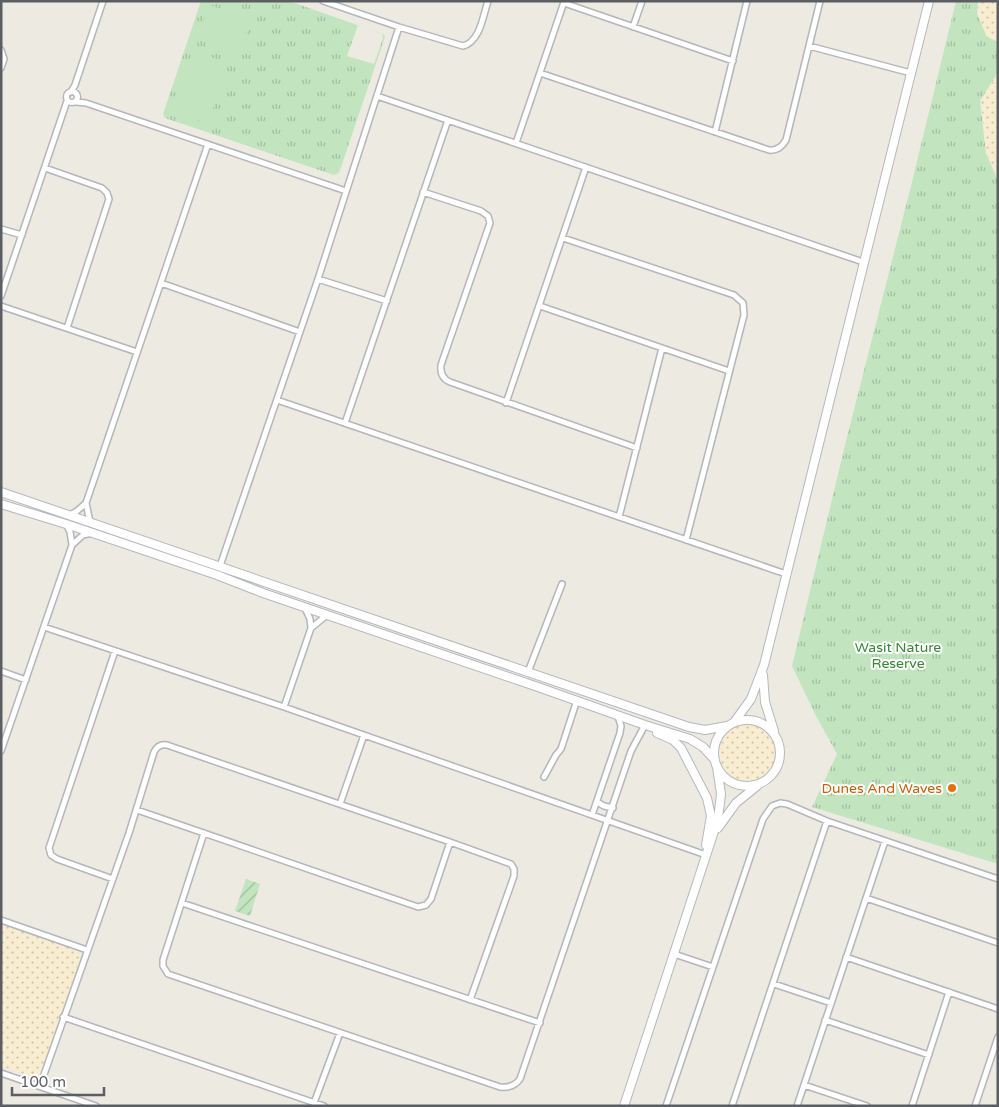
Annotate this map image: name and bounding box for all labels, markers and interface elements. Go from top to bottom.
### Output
park label: Wasit Nature Reserve [855,639,941,672]
place label: Dunes And Waves [822,780,942,797]
marker: Dunes And Waves [946,782,958,794]
scale bar [12,1064,105,1096]
text: 100 m [20,1073,66,1091]

